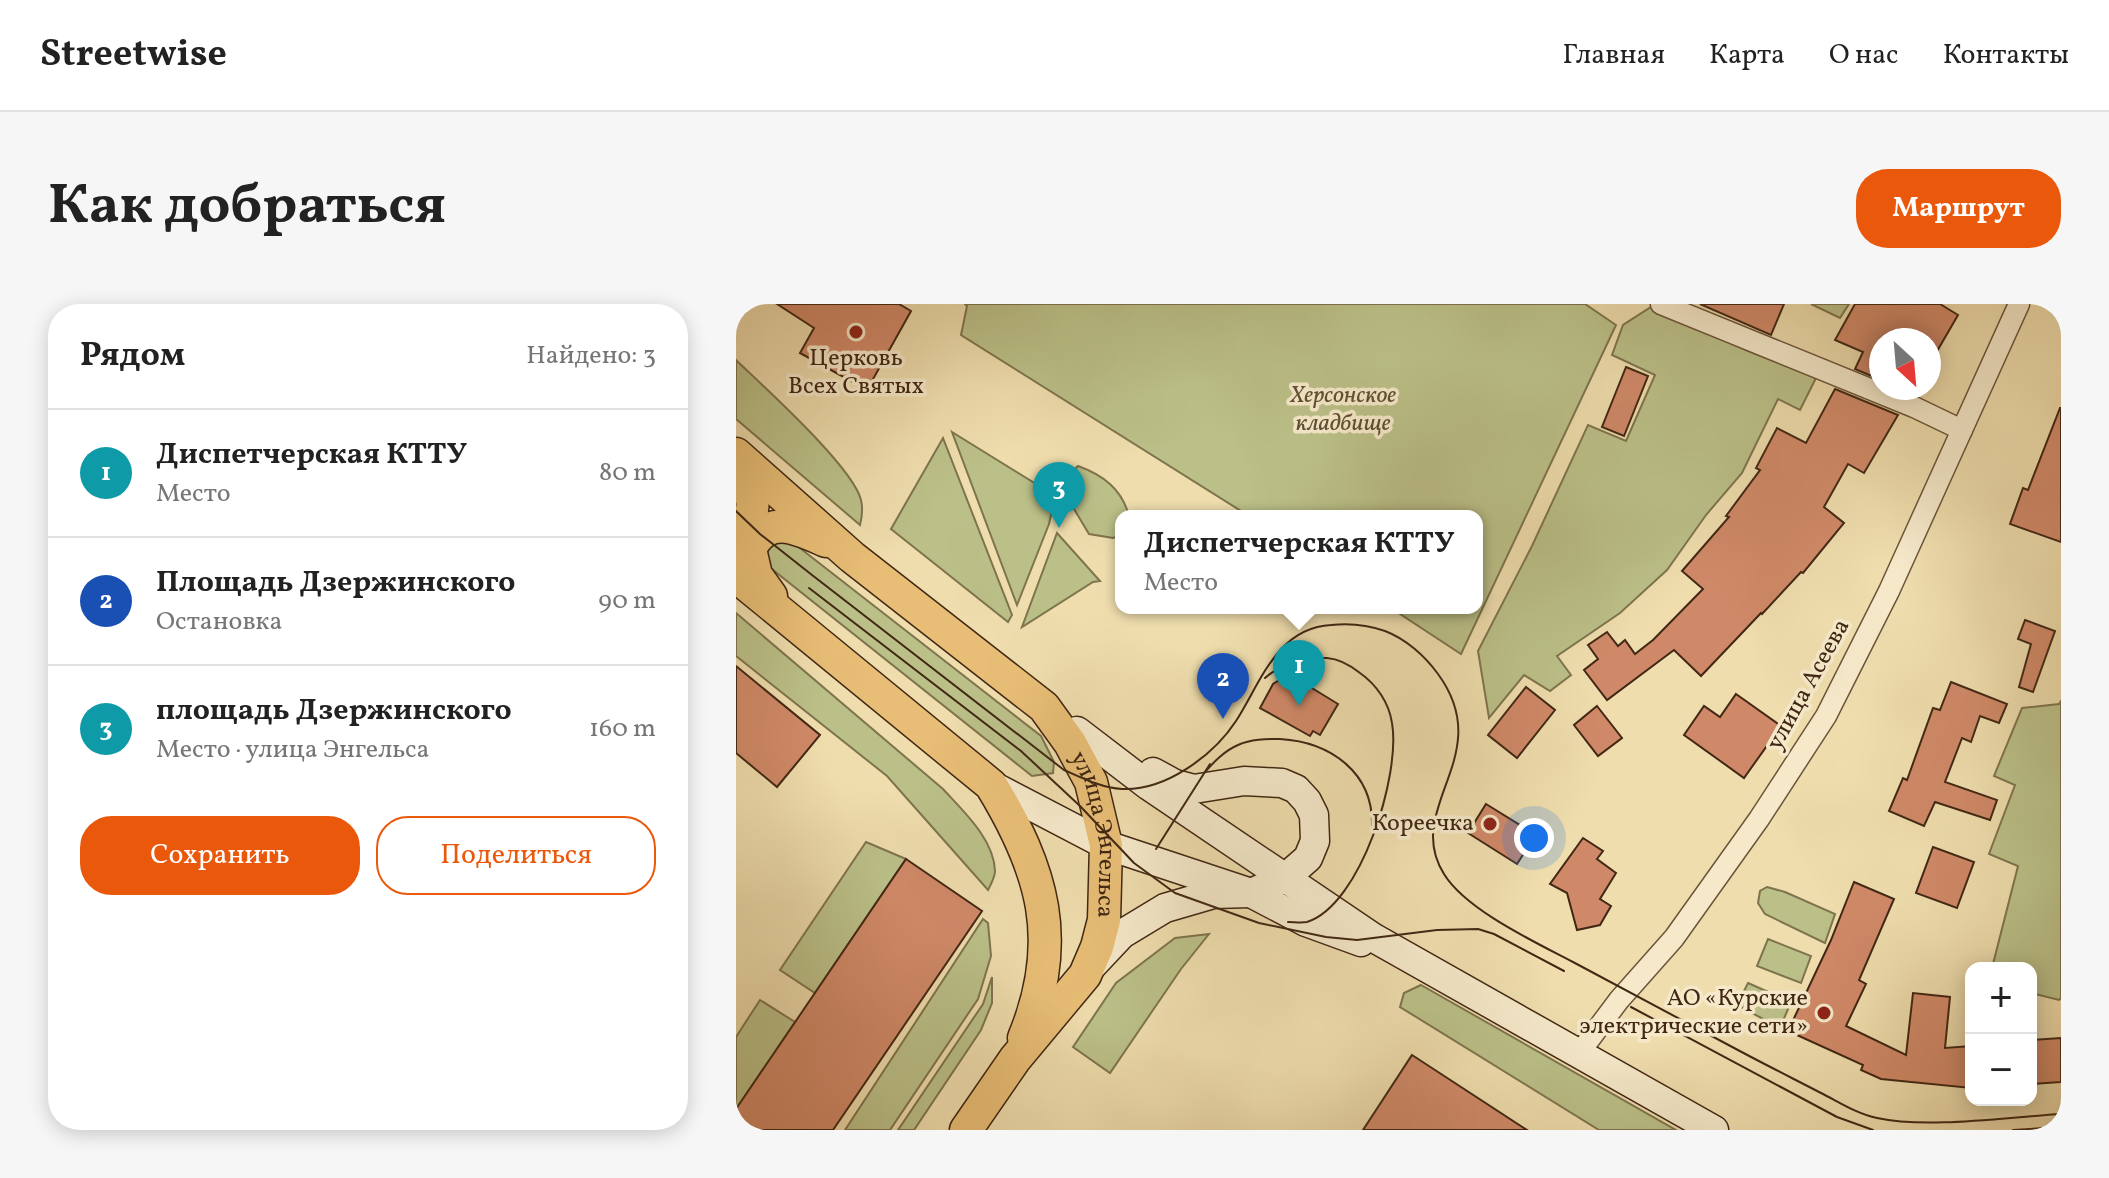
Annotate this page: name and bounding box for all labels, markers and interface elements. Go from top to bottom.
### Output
text: Streetwise [40,29,227,82]
text: Главная [1563,36,1665,75]
text: Карта [1709,36,1785,75]
text: О нас [1829,36,1899,75]
text: Контакты [1943,36,2069,75]
text: Как добраться [48,169,446,247]
button: Маршрут [1856,169,2061,248]
marker: Церковь Всех Святых [847,323,865,341]
north arrow [1869,328,1941,400]
text: Рядом [80,333,185,380]
text: Найдено: 3 [526,338,656,374]
place label: Церковь Всех Святых [788,342,924,404]
park label: Херсонское кладбище [1289,379,1396,441]
text: Диспетчерская КТТУ [156,434,467,476]
text: 1 [101,455,111,491]
text: 80 m [599,455,656,491]
pin: 3 [1033,462,1085,528]
text: Место [156,476,231,512]
popup [1115,510,1483,614]
text: Диспетчерская КТТУ [1143,523,1455,565]
text: Площадь Дзержинского [156,562,515,604]
text: Место [1143,565,1218,601]
text: 2 [99,583,113,619]
text: 90 m [598,583,656,619]
text: Остановка [156,604,282,640]
street label: улица Асеева [1759,613,1859,757]
pin: 1 [1273,640,1325,706]
pin: 2 [1197,653,1249,719]
text: площадь Дзержинского [156,690,512,732]
text: 3 [99,711,113,747]
text: 160 m [589,711,656,747]
text: Место · улица Энгельса [156,732,430,768]
street label: улица Энгельса [1061,745,1123,918]
place label: Кореечка [1372,807,1474,841]
marker: Кореечка [1481,815,1499,833]
button: Сохранить [80,816,360,895]
button: Поделиться [376,816,656,895]
your location [1514,818,1554,858]
map controls [1965,962,2037,1106]
button: + [1965,962,2037,1034]
place label: АО «Курские электрические сети» [1580,982,1808,1044]
marker: АО «Курские электрические сети» [1815,1004,1833,1022]
button: − [1965,1034,2037,1106]

